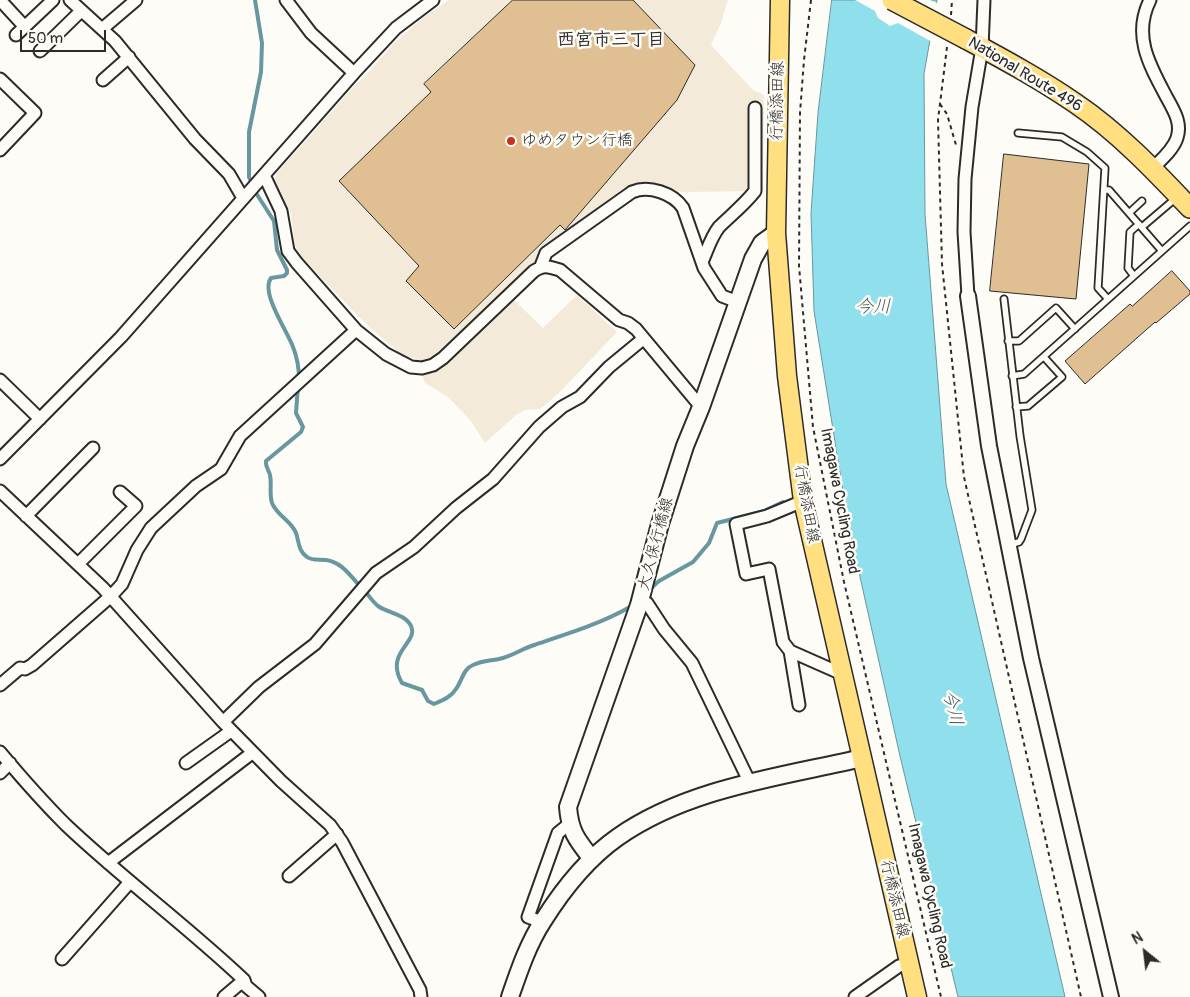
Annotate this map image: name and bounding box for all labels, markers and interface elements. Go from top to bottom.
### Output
scale bar [22,20,109,52]
text: 50 m [28,29,63,48]
district label: 西宮市三丁目 [557,29,665,51]
street label: National Route 496 [964,33,1086,117]
street label: 行橋添田線 [768,61,788,141]
place label: ゆめタウン行橋 [521,131,633,151]
marker: ゆめタウン行橋 [505,135,517,147]
water label: 今川 [855,296,891,318]
street label: Imagawa Cycling Road [815,426,863,576]
street label: 行橋添田線 [790,463,822,545]
street label: 大久保行橋線 [634,495,678,593]
water label: 今川 [937,688,967,728]
street label: Imagawa Cycling Road [903,822,955,970]
street label: 行橋添田線 [876,858,912,940]
north arrow [1120,927,1170,977]
text: N [1129,929,1146,948]

